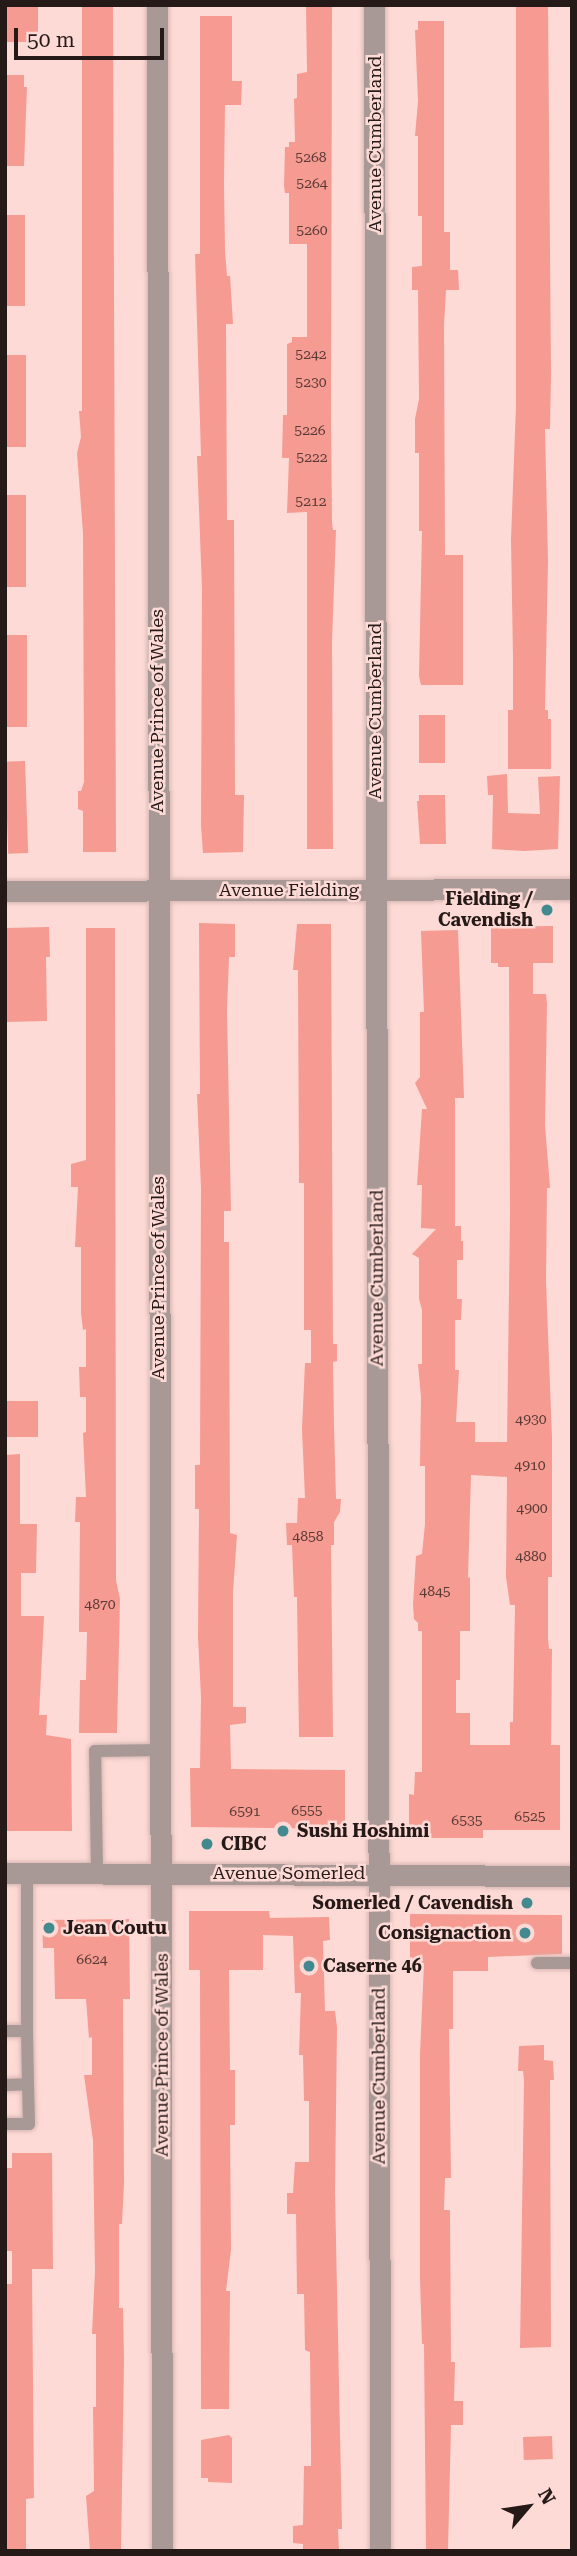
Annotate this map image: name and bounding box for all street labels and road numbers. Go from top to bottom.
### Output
street label: Avenue Cumberland [364,56,386,232]
street label: Avenue Prince of Wales [146,609,168,813]
street label: Avenue Cumberland [364,623,386,799]
street label: Avenue Fielding [219,879,359,901]
street label: Avenue Prince of Wales [147,1176,169,1380]
street label: Avenue Cumberland [366,1190,388,1366]
street label: Avenue Somerled [213,1862,365,1884]
street label: Avenue Prince of Wales [151,1953,173,2157]
street label: Avenue Cumberland [368,1988,390,2164]

